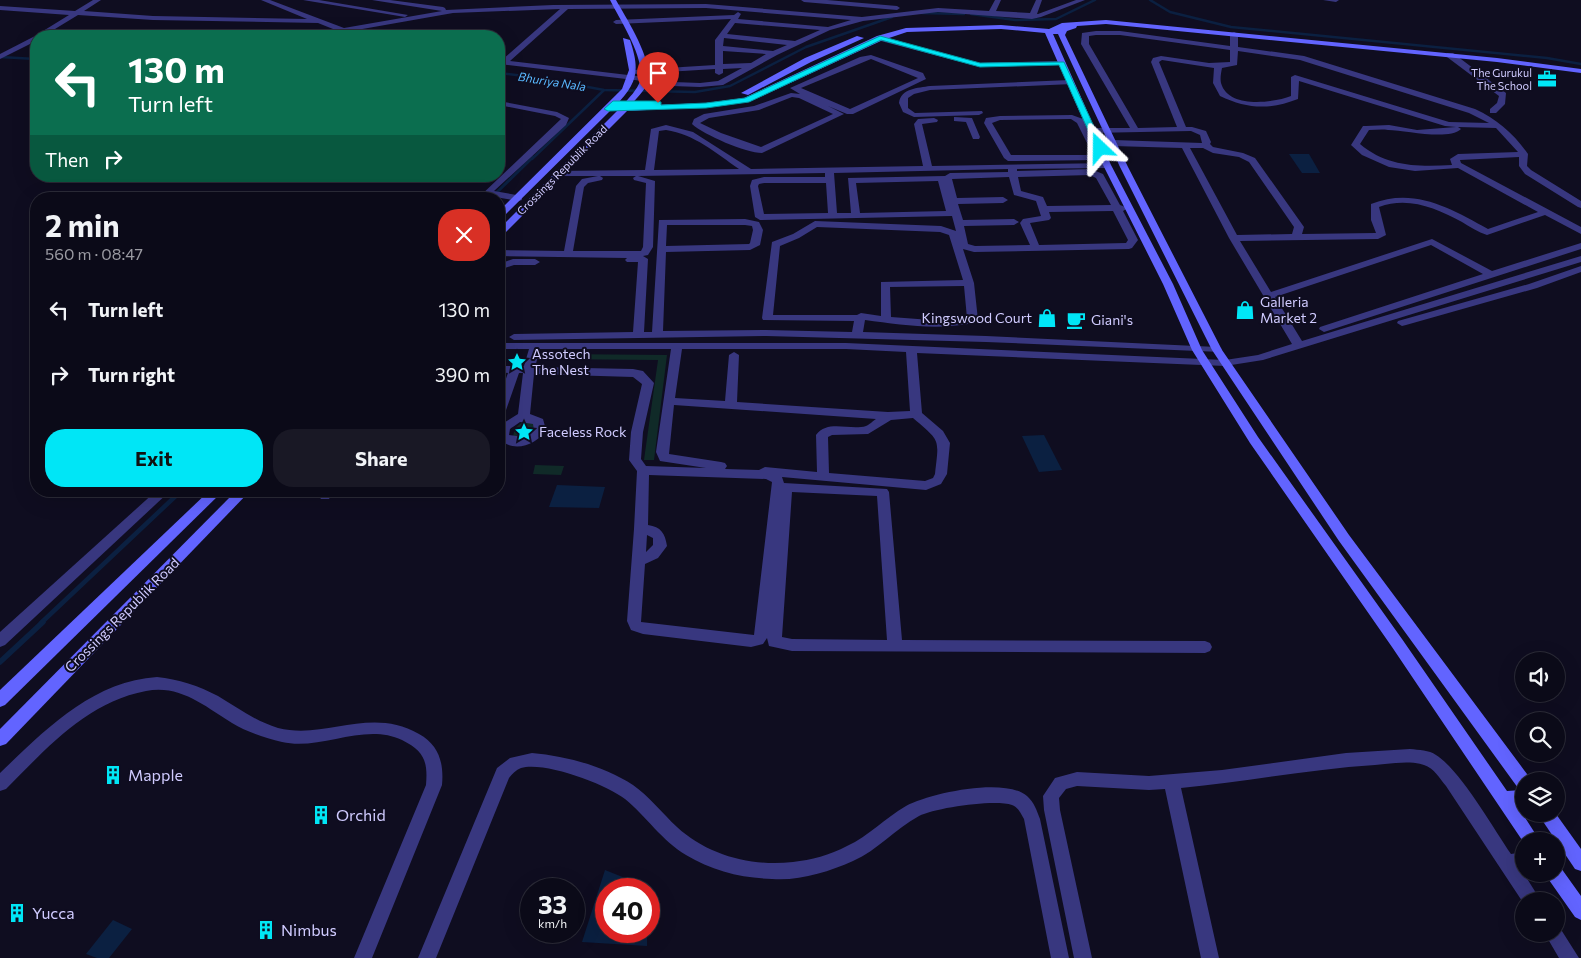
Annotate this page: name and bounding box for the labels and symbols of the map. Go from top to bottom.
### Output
pin [637,52,679,103]
place label: The Gurukul The School [1471,66,1532,92]
office icon: The Gurukul The School [1536,68,1558,90]
water label: Bhuriya Nala [517,69,587,93]
position arrow [1073,121,1125,173]
street label: Crossings Republik Road [514,122,609,217]
place label: Galleria Market 2 [1260,293,1317,326]
shop icon: Galleria Market 2 [1234,299,1256,321]
shop icon: Kingswood Court [1036,307,1058,329]
place label: Kingswood Court [922,309,1032,326]
cafe icon: Giani's [1065,309,1087,331]
place label: Giani's [1091,311,1133,328]
place label: Assotech The Nest [532,345,591,378]
place icon: Assotech The Nest [506,351,528,373]
place icon: Faceless Rock [513,421,535,443]
place label: Faceless Rock [539,423,627,440]
street label: Crossings Republik Road [61,554,182,675]
building icon: Mapple [102,764,124,786]
place label: Mapple [128,765,183,784]
building icon: Orchid [310,804,332,826]
place label: Orchid [336,805,386,824]
speed limit sign: 40 [595,878,660,943]
building icon: Yucca [6,902,28,924]
place label: Yucca [32,903,75,922]
building icon: Nimbus [255,919,277,941]
place label: Nimbus [281,920,337,939]

